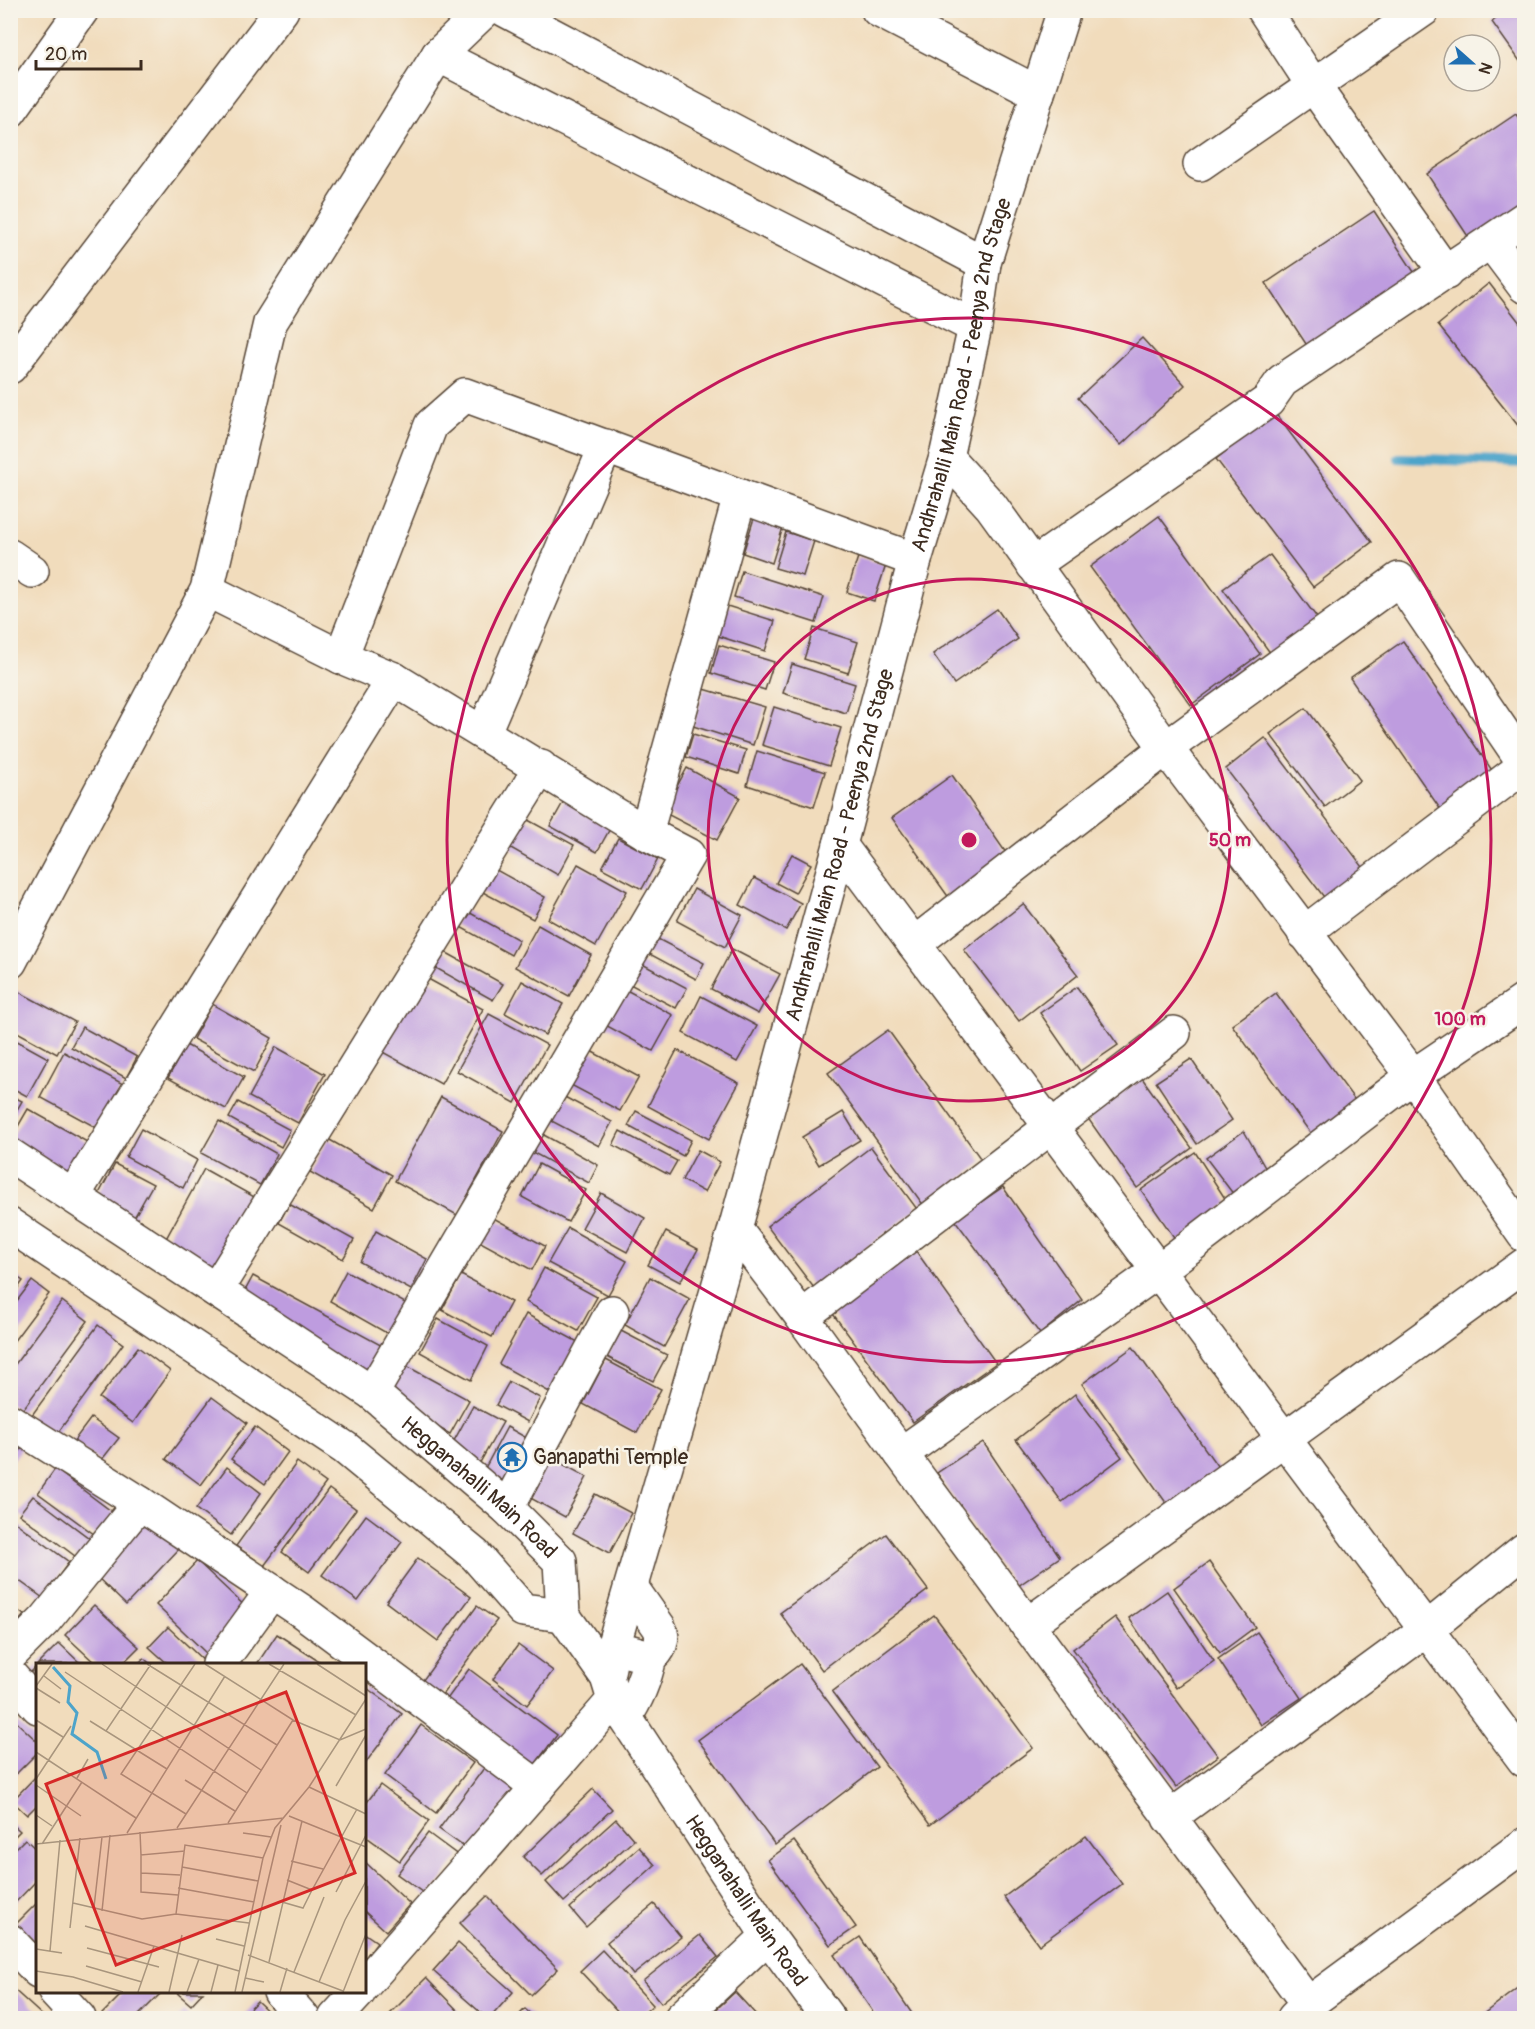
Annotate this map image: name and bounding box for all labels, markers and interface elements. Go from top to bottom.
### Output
scale bar [36,33,141,71]
north arrow [1442,33,1502,93]
text: 20 m [45,43,87,66]
text: N [1474,59,1496,77]
street label: Andhrahalli Main Road - Peenya 2nd Stage [905,194,1018,555]
street label: Andhrahalli Main Road - Peenya 2nd Stage [779,665,900,1024]
text: 50 m [1209,829,1251,852]
centre of rings [959,830,979,850]
text: 100 m [1434,1008,1486,1031]
street label: Hegganahalli Main Road [395,1410,563,1565]
temple icon: Ganapathi Temple [496,1441,528,1473]
place label: Ganapathi Temple [533,1444,689,1471]
inset map [36,1663,366,1993]
street label: Hegganahalli Main Road [679,1810,813,1992]

